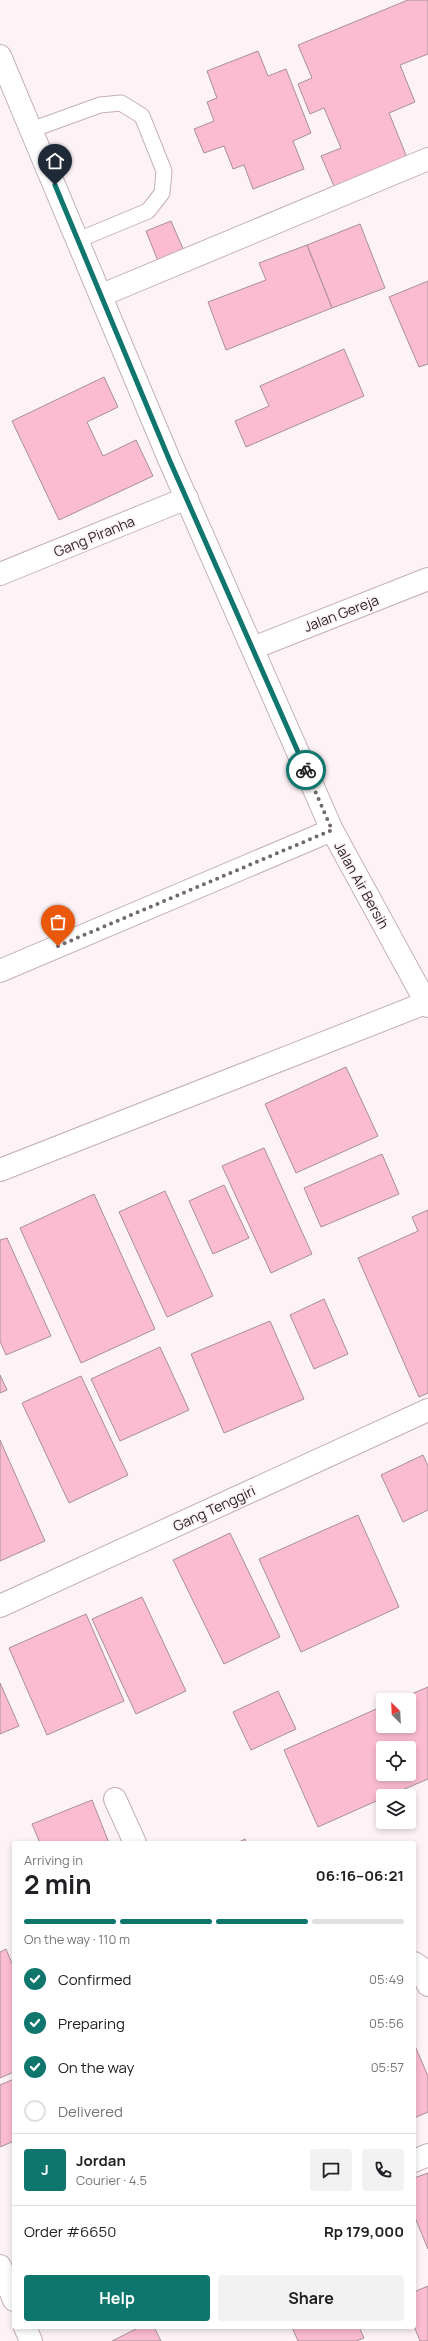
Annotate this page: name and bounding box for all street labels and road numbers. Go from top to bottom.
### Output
street label: Gang Piranha [51,511,137,561]
street label: Jalan Gereja [301,590,381,636]
street label: Jalan Air Bersih [330,838,394,932]
street label: Gang Tenggiri [170,1481,258,1535]

